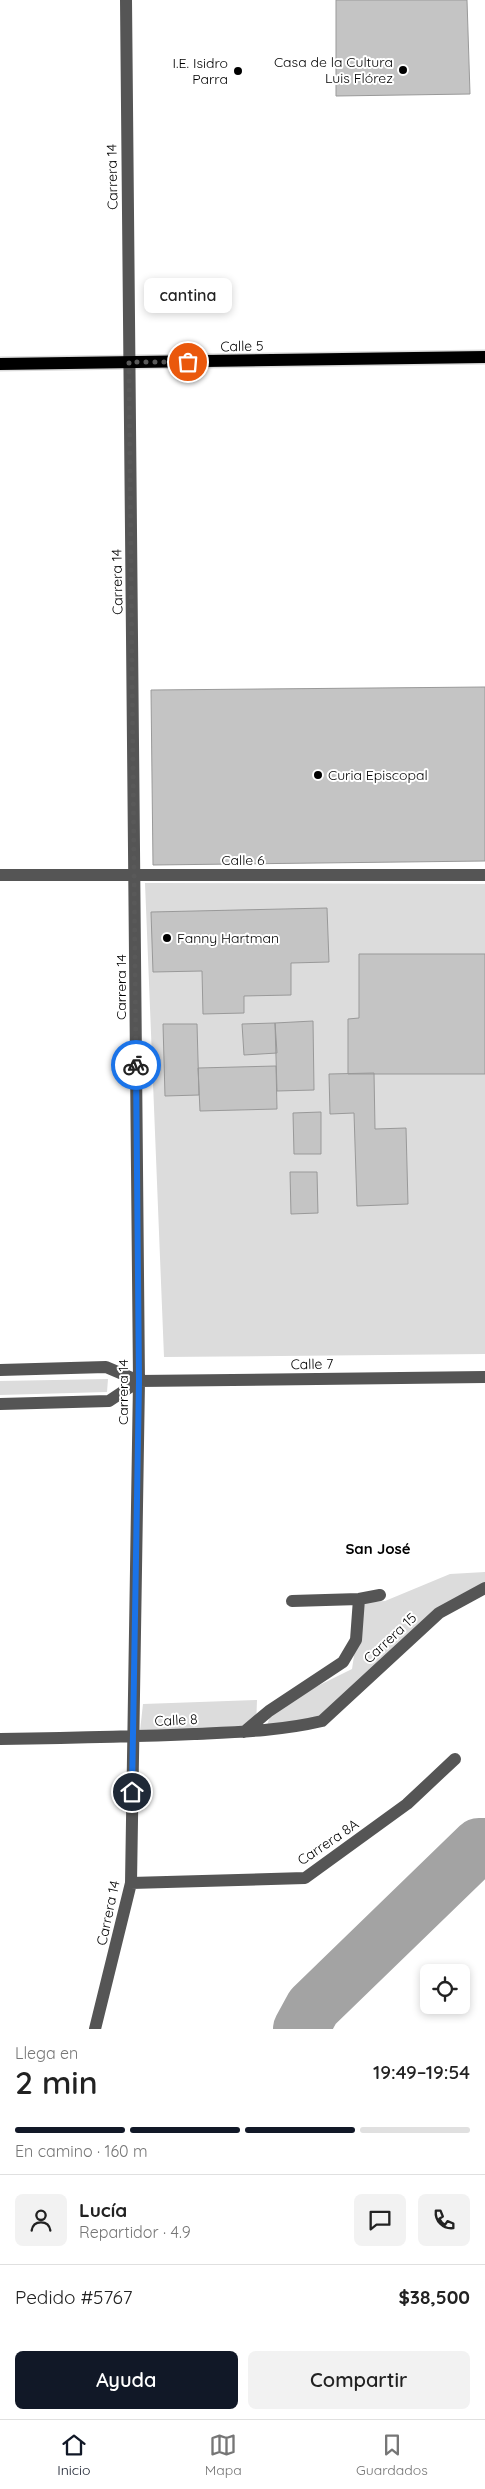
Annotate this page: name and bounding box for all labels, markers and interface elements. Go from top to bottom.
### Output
place label: Casa de la Cultura Luis Flórez [274,53,393,87]
place label: I.E. Isidro Parra [173,54,228,88]
marker: Casa de la Cultura Luis Flórez [397,64,409,76]
marker: I.E. Isidro Parra [232,65,244,77]
street label: Carrera 14 [102,144,122,210]
callout: cantina [144,277,232,312]
text: cantina [160,285,216,305]
street label: Calle 5 [220,337,264,355]
pin [167,341,209,383]
icon: bag [174,348,202,376]
street label: Carrera 14 [107,549,127,615]
place label: Curia Episcopal [328,766,428,784]
marker: Curia Episcopal [312,769,324,781]
street label: Calle 6 [221,851,265,869]
place label: Fanny Hartman [177,929,279,947]
marker: Fanny Hartman [161,932,173,944]
street label: Carrera 14 [112,954,130,1020]
courier [111,1040,161,1090]
icon: bike [122,1051,150,1079]
street label: Calle 7 [290,1355,334,1373]
street label: Carrera 14 [114,1359,132,1425]
district label: San José [345,1539,411,1558]
street label: Carrera 15 [360,1609,420,1667]
street label: Calle 8 [154,1710,198,1730]
pin [111,1771,153,1813]
icon: home [118,1778,146,1806]
street label: Carrera 8A [294,1815,362,1869]
street label: Carrera 14 [92,1879,124,1947]
map controls [420,1964,470,2014]
button: locate [420,1964,470,2014]
text: Llega en [15,2043,78,2063]
text: 19:49–19:54 [373,2060,470,2084]
text: 2 min [15,2062,98,2102]
text: En camino · 160 m [15,2141,147,2161]
button: person [15,2194,67,2246]
button: chat [354,2194,406,2246]
button: phone [418,2194,470,2246]
text: Lucía [79,2198,127,2222]
text: Repartidor · 4.9 [79,2222,191,2242]
text: Pedido #5767 [15,2285,133,2309]
text: $38,500 [399,2285,470,2309]
button: Ayuda [15,2351,238,2409]
button: Compartir [248,2351,470,2409]
tab: Inicio [57,2431,90,2479]
tab: Mapa [205,2431,242,2479]
tab: Guardados [356,2431,428,2479]

